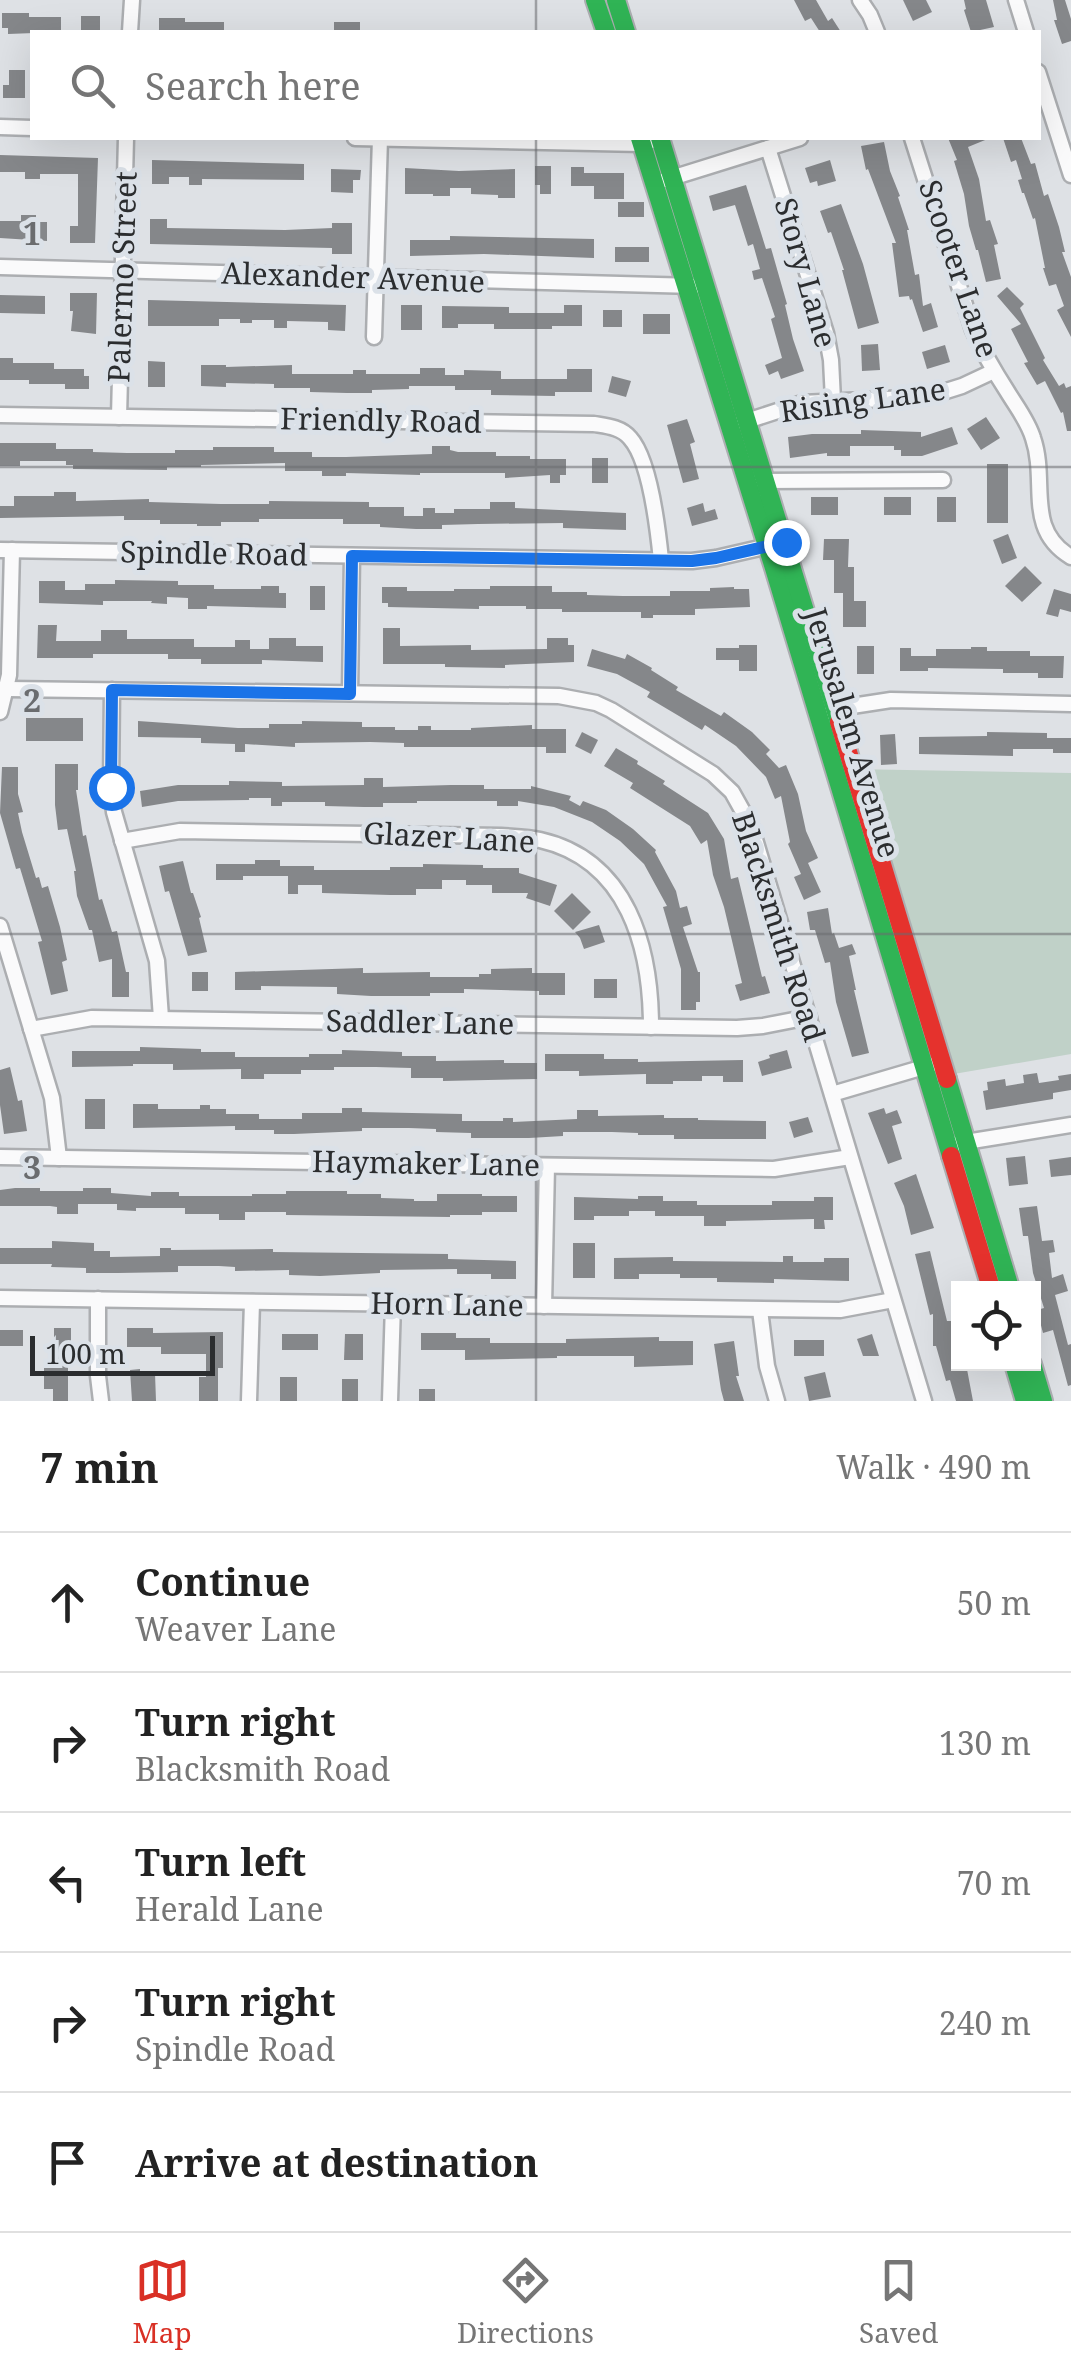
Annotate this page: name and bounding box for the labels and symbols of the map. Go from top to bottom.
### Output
street label: Palermo Street [97,170,146,383]
street label: Scooter Lane [910,174,1009,363]
street label: Story Lane [766,193,847,352]
text: 1 [23,211,41,254]
street label: Alexander Avenue [221,251,486,302]
street label: Rising Lane [777,368,948,431]
street label: Friendly Road [280,397,482,442]
route end [764,520,810,566]
street label: Spindle Road [120,530,308,575]
street label: Jerusalem Avenue [796,602,911,862]
text: 2 [23,678,41,721]
route start [89,765,135,811]
street label: Blacksmith Road [723,806,836,1047]
street label: Glazer Lane [362,812,536,861]
street label: Saddler Lane [326,999,515,1044]
street label: Haymaker Lane [312,1140,540,1185]
text: 3 [23,1145,41,1188]
street label: Horn Lane [370,1282,524,1325]
scale bar [30,1331,215,1376]

